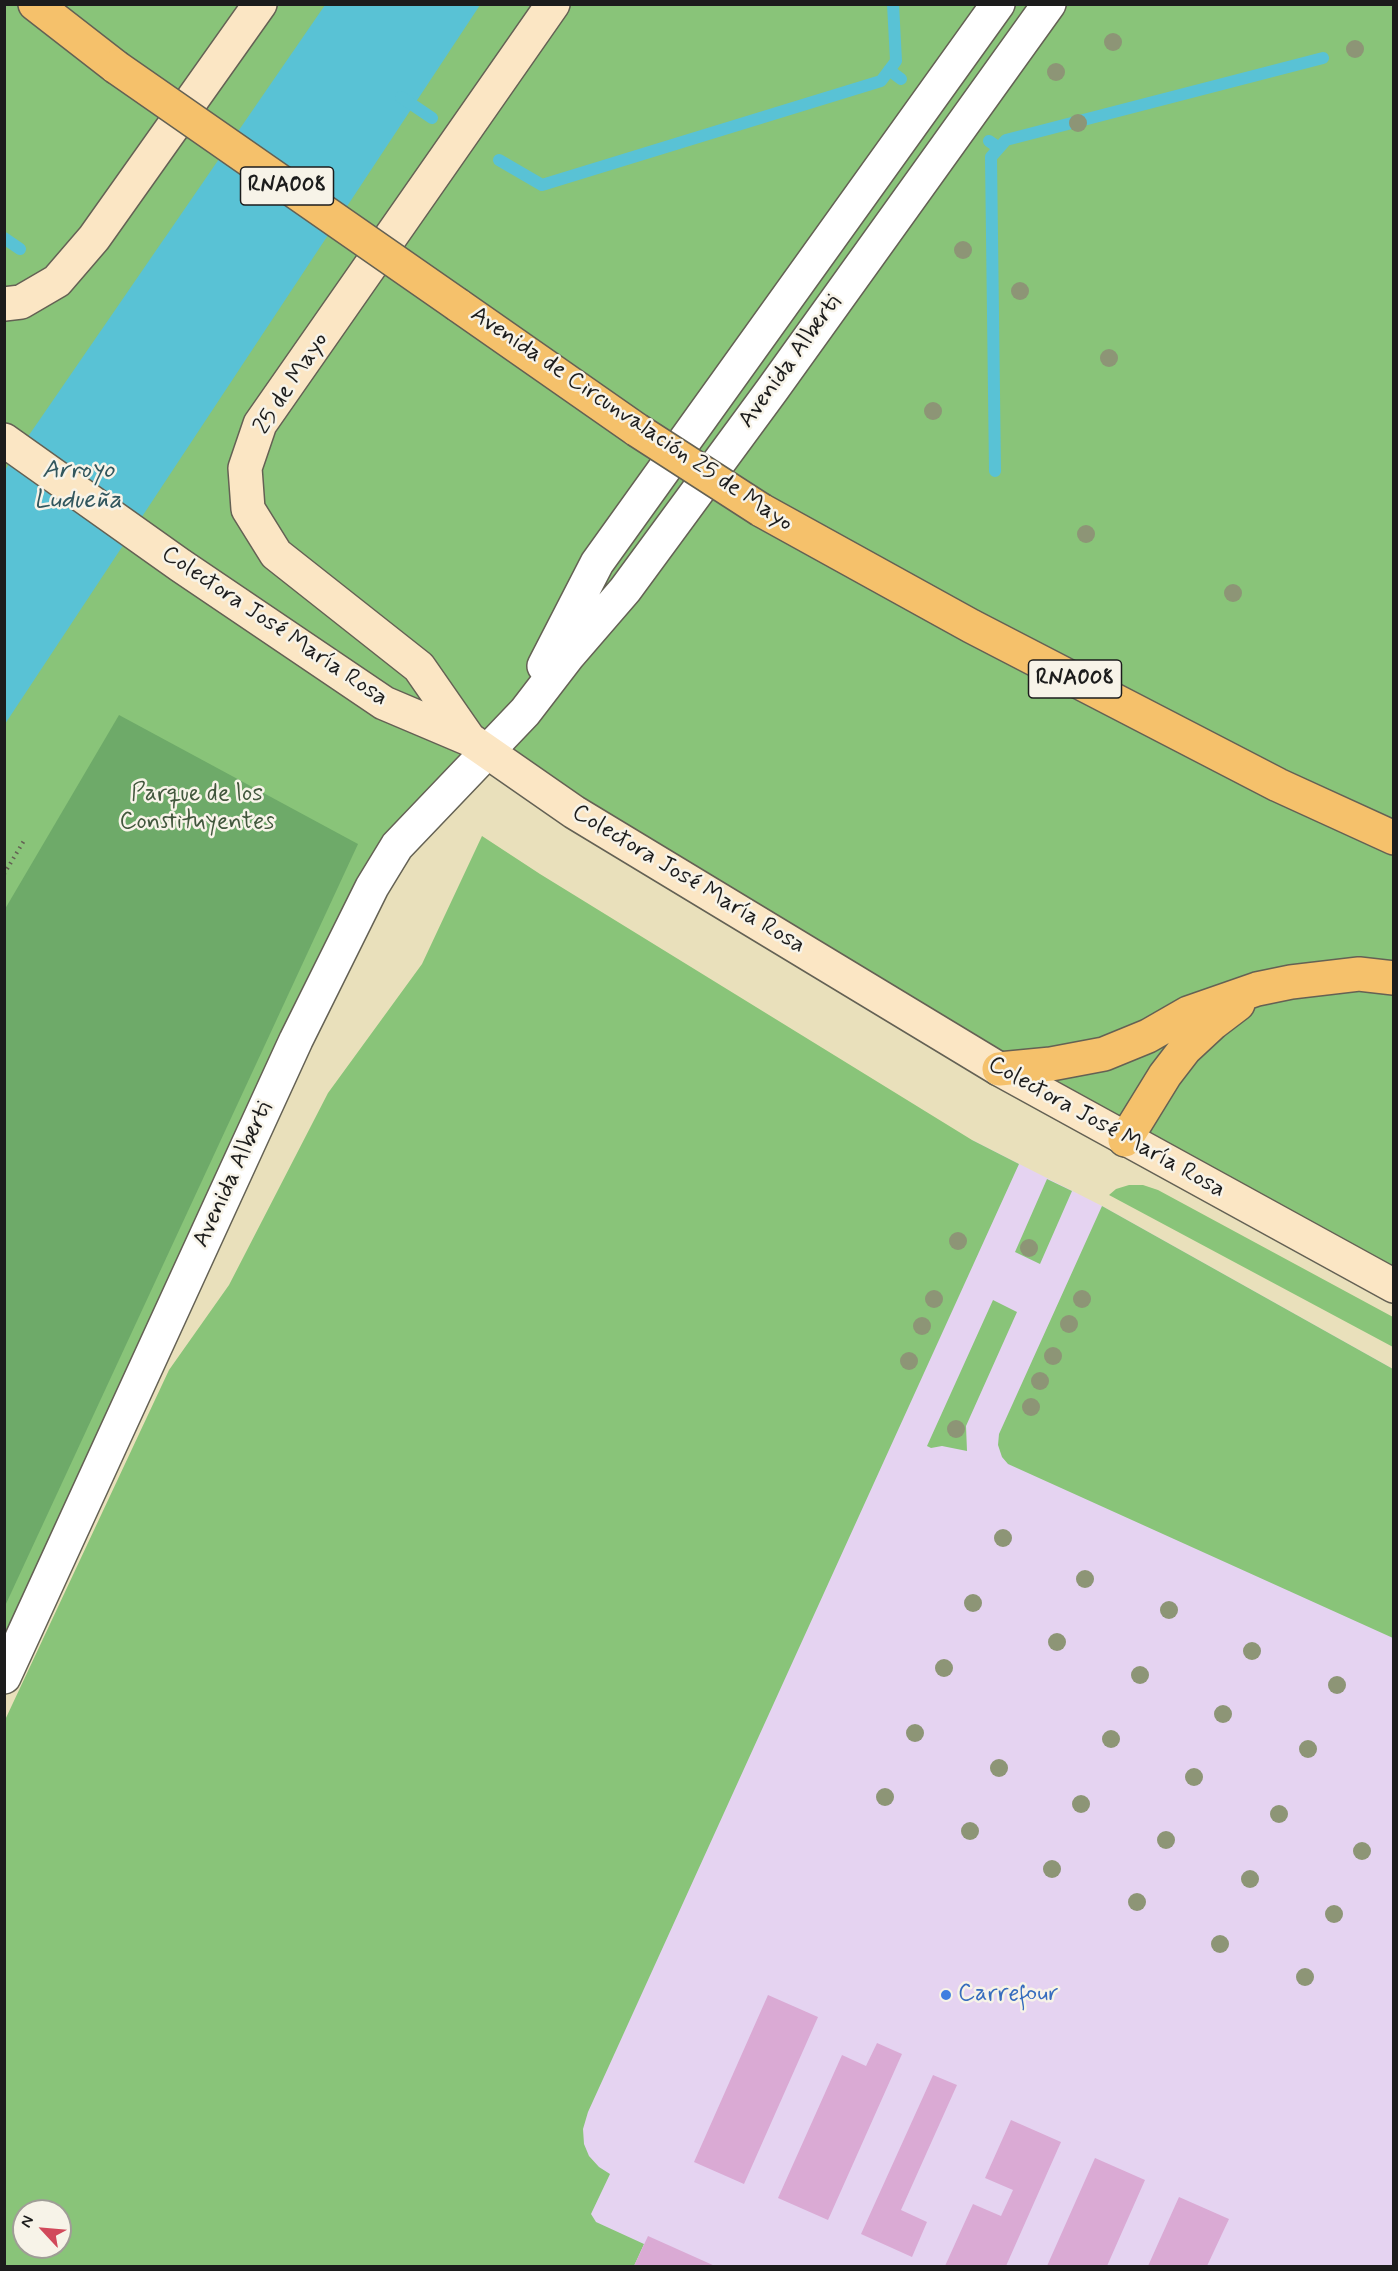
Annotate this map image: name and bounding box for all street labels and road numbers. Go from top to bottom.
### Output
road number: RNA008 [240,167,334,205]
street label: Avenida Alberti [733,290,849,434]
street label: Avenida de Circunvalación 25 de Mayo [464,301,798,539]
street label: 25 de Mayo [248,328,336,440]
street label: Colectora José María Rosa [155,540,393,714]
road number: RNA008 [1028,660,1122,698]
street label: Colectora José María Rosa [566,799,810,961]
street label: Colectora José María Rosa [982,1051,1230,1205]
street label: Avenida Alberti [188,1098,280,1252]

